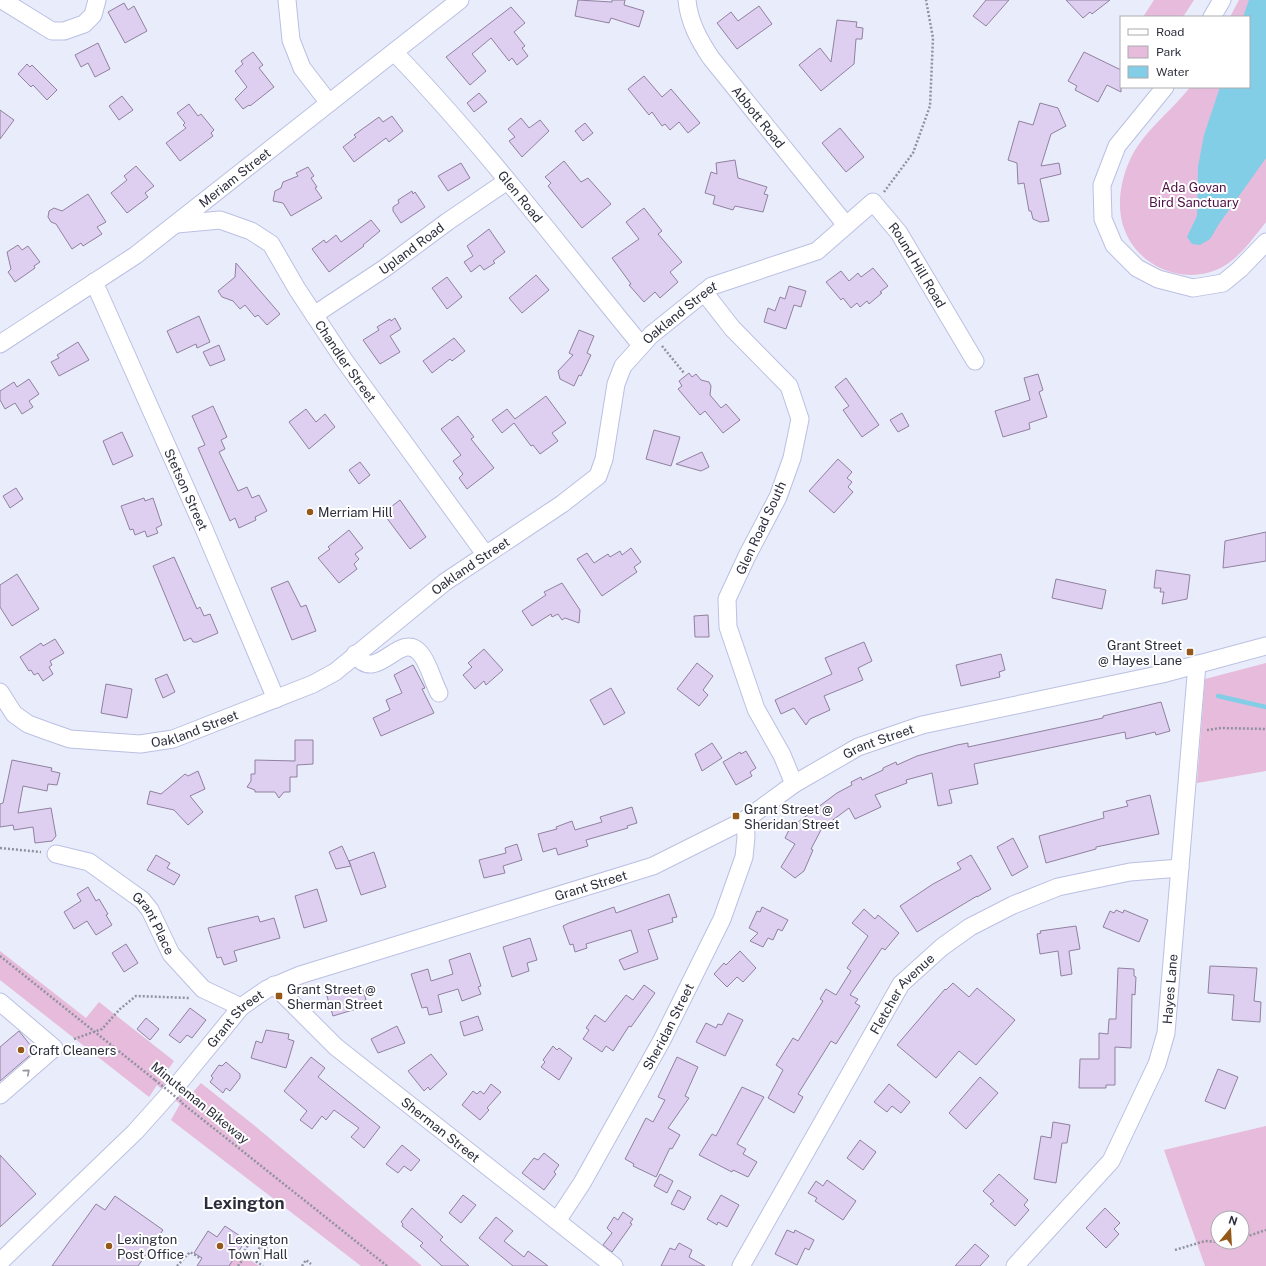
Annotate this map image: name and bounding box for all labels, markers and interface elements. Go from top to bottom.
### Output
legend [1120,16,1250,88]
text: Road [1156,25,1184,39]
text: Park [1156,45,1182,59]
text: Water [1156,65,1190,79]
street label: Abbott Road [729,83,788,151]
street label: Meriam Street [196,145,273,210]
street label: Glen Road [495,168,546,225]
park label: Ada Govan Bird Sanctuary [1149,180,1239,210]
street label: Upland Road [376,219,447,277]
street label: Round Hill Road [886,219,949,310]
street label: Oakland Street [639,278,718,347]
street label: Chandler Street [312,317,380,405]
street label: Stetson Street [162,446,211,533]
street label: Glen Road South [733,479,789,577]
place label: Merriam Hill [318,505,393,520]
marker: Merriam Hill [305,507,315,517]
street label: Oakland Street [428,534,512,598]
place label: Grant Street @ Hayes Lane [1098,638,1182,668]
marker: Grant Street @ Hayes Lane [1185,647,1195,657]
street label: Oakland Street [150,707,240,750]
street label: Grant Street [840,721,916,762]
place label: Grant Street @ Sheridan Street [744,802,839,832]
marker: Grant Street @ Sheridan Street [731,811,741,821]
street label: Grant Street [553,867,629,903]
street label: Grant Place [130,888,178,957]
street label: Fletcher Avenue [867,950,937,1037]
street label: Hayes Lane [1159,953,1180,1025]
street label: Sheridan Street [639,981,696,1073]
place label: Grant Street @ Sherman Street [287,982,383,1012]
street label: Grant Street [204,986,266,1050]
marker: Grant Street @ Sherman Street [274,991,284,1001]
place label: Craft Cleaners [29,1043,116,1058]
marker: Craft Cleaners [16,1045,26,1055]
street label: Minuteman Bikeway [148,1059,252,1147]
one-way arrow [22,1069,30,1076]
street label: Sherman Street [398,1094,483,1165]
district label: Lexington [203,1193,285,1213]
north arrow [1210,1210,1250,1250]
text: N [1227,1213,1239,1228]
place label: Lexington Post Office [117,1232,184,1262]
place label: Lexington Town Hall [228,1232,288,1262]
marker: Lexington Post Office [104,1241,114,1251]
marker: Lexington Town Hall [215,1241,225,1251]

